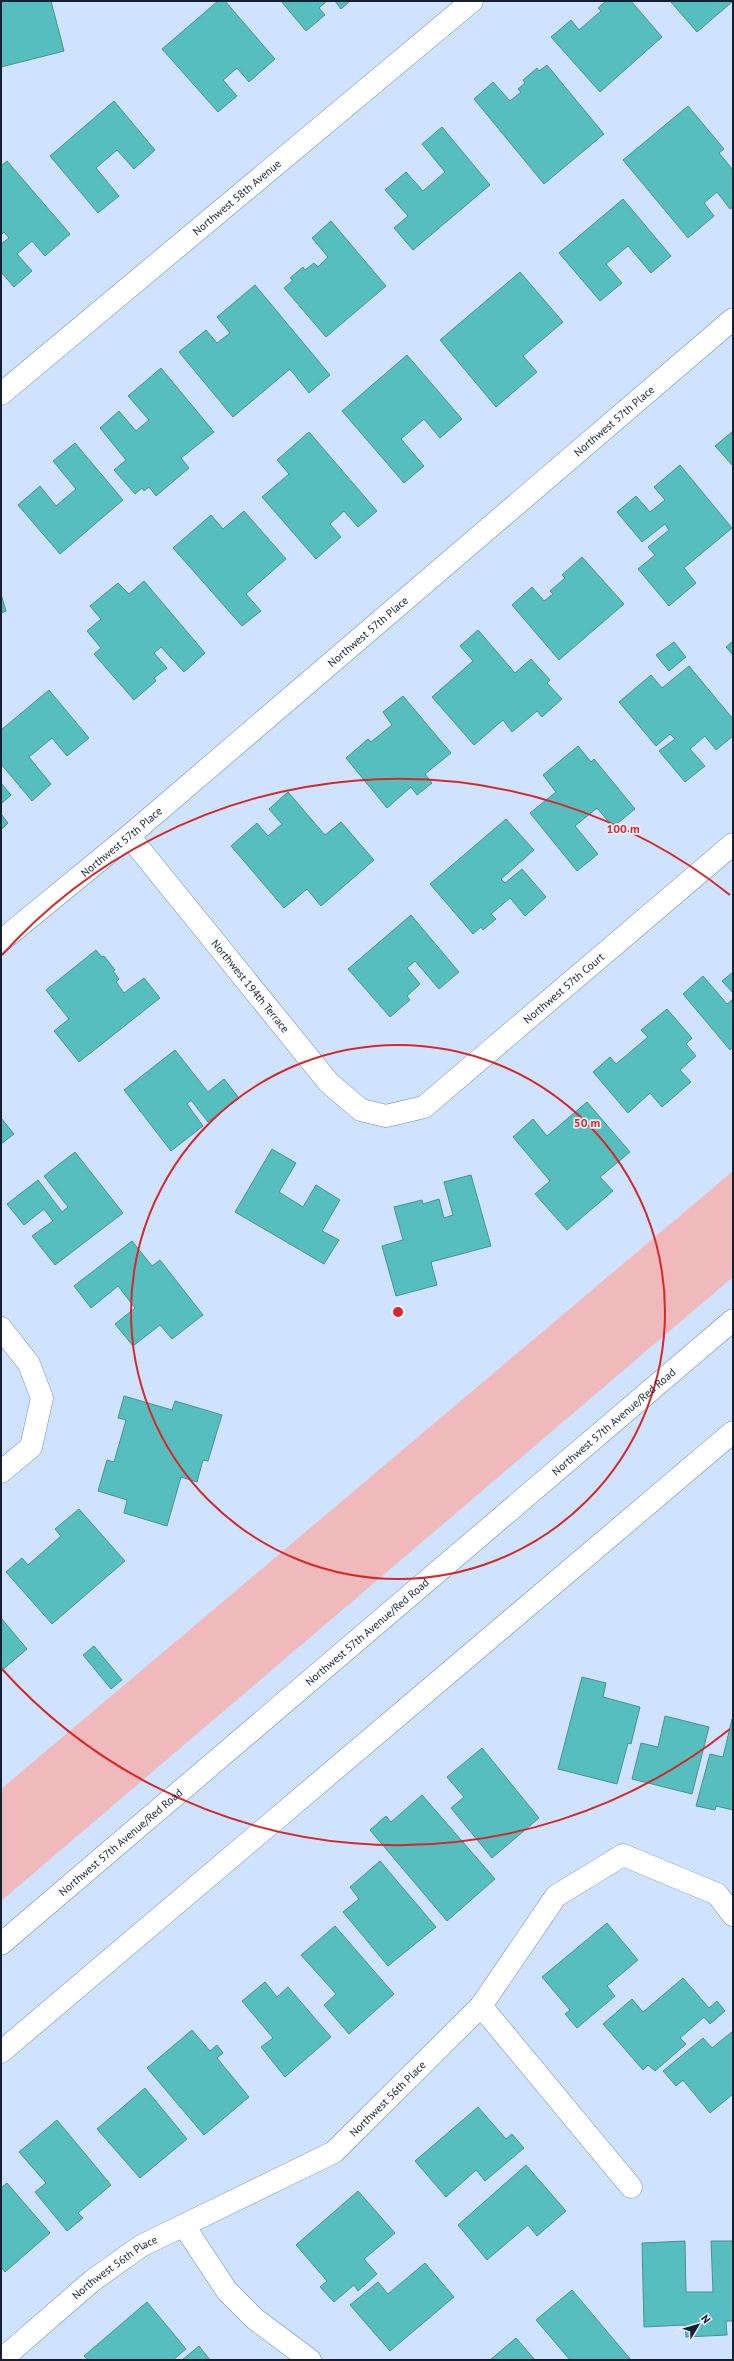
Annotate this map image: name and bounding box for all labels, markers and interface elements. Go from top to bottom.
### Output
street label: Northwest 58th Avenue [190,156,284,238]
street label: Northwest 57th Place [571,382,657,459]
street label: Northwest 57th Place [325,593,411,670]
street label: Northwest 57th Place [78,804,165,880]
text: 100 m [606,821,640,836]
street label: Northwest 194th Terrace [209,937,293,1036]
street label: Northwest 57th Court [520,949,607,1026]
text: 50 m [574,1115,600,1130]
centre of rings [391,1305,405,1319]
street label: Northwest 57th Avenue/Red Road [549,1365,678,1478]
street label: Northwest 57th Avenue/Red Road [302,1575,432,1689]
street label: Northwest 57th Avenue/Red Road [56,1785,185,1899]
street label: Northwest 56th Place [347,2058,429,2140]
street label: Northwest 56th Place [69,2232,160,2302]
north arrow [678,2305,718,2345]
text: N [698,2312,714,2326]

